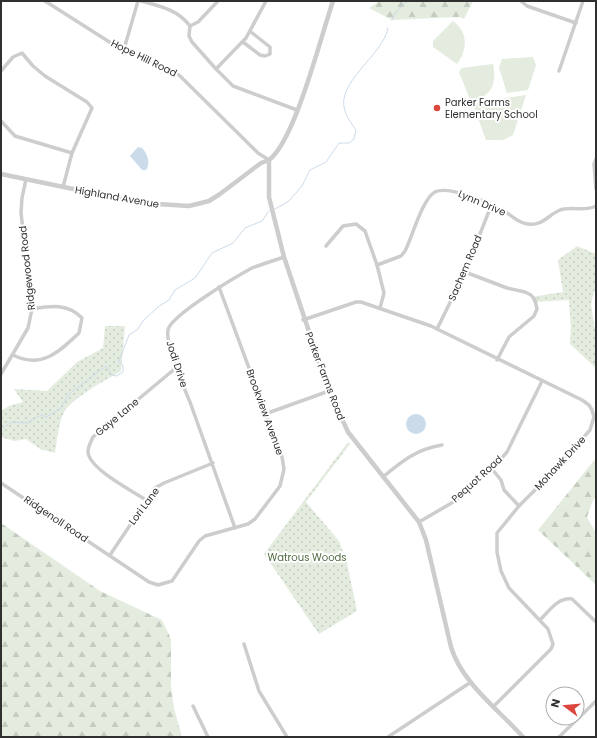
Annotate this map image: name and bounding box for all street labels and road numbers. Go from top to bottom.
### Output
street label: Hope Hill Road [108,35,180,81]
street label: Highland Avenue [74,182,160,212]
street label: Lynn Drive [456,186,508,220]
street label: Ridgewood Road [15,225,39,311]
street label: Sachem Road [444,233,486,303]
street label: Parker Farms Road [301,330,349,422]
street label: Jodi Drive [162,339,192,389]
street label: Brookview Avenue [242,367,288,457]
street label: Gaye Lane [92,394,142,440]
street label: Mohawk Drive [531,433,589,493]
street label: Pequot Road [448,452,506,506]
street label: Lori Lane [125,484,163,528]
street label: Ridgenoll Road [21,492,91,546]

